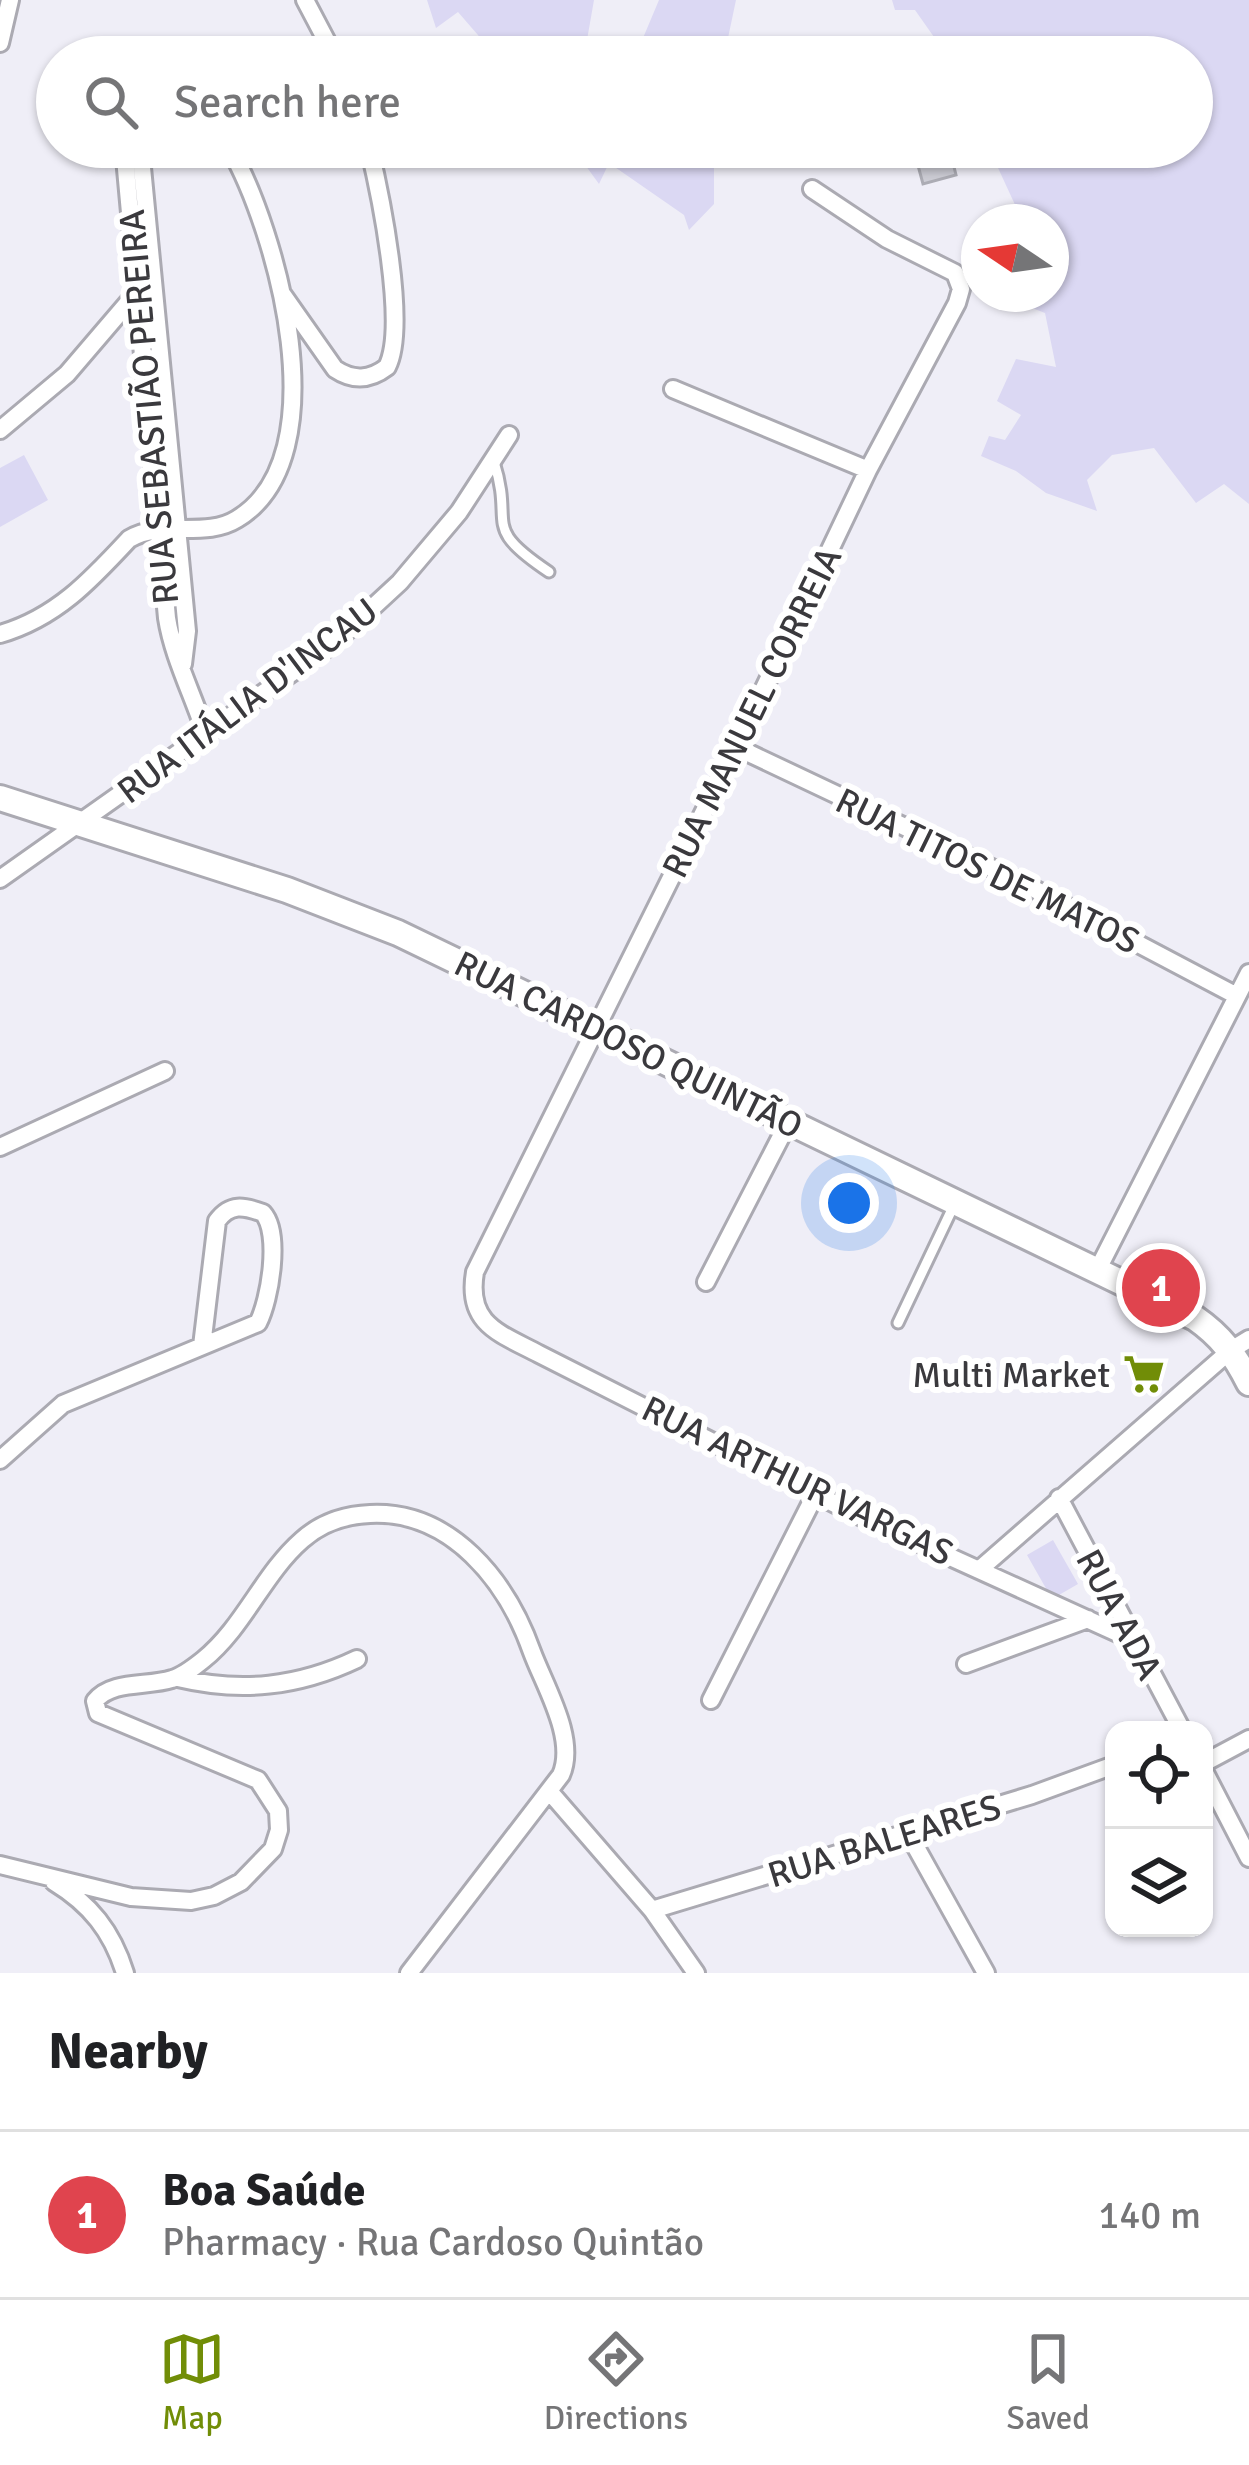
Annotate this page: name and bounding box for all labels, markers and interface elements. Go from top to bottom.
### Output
search box [36,36,1213,168]
icon: search [78,69,144,135]
text: Search here [174,75,401,130]
north arrow [961,204,1069,312]
street label: RUA SEBASTIÃO PEREIRA [110,208,189,606]
street label: RUA MANUEL CORREIA [653,540,852,885]
street label: RUA ITÁLIA D'INCAU [109,589,387,814]
street label: RUA TITOS DE MATOS [828,778,1146,964]
street label: RUA CARDOSO QUINTÃO [447,941,810,1149]
your location [819,1173,879,1233]
pin: 1 [1122,1243,1200,1333]
supermarket icon: Multi Market [1121,1351,1167,1397]
place label: Multi Market [912,1353,1110,1398]
street label: RUA ARTHUR VARGAS [635,1387,960,1576]
street label: RUA ADA [1066,1542,1172,1688]
map controls [1105,1721,1213,1937]
button: locate [1105,1721,1213,1829]
street label: RUA BALEARES [763,1785,1006,1898]
button: layers [1105,1829,1213,1937]
text: Nearby [48,2020,208,2083]
text: Boa Saúde [162,2163,366,2218]
text: 1 [76,2191,98,2239]
text: 140 m [1098,2191,1201,2239]
text: Pharmacy · Rua Cardoso Quintão [162,2218,704,2266]
tab: Map [159,2326,225,2439]
tab: Directions [544,2326,688,2439]
tab: Saved [1007,2326,1090,2439]

